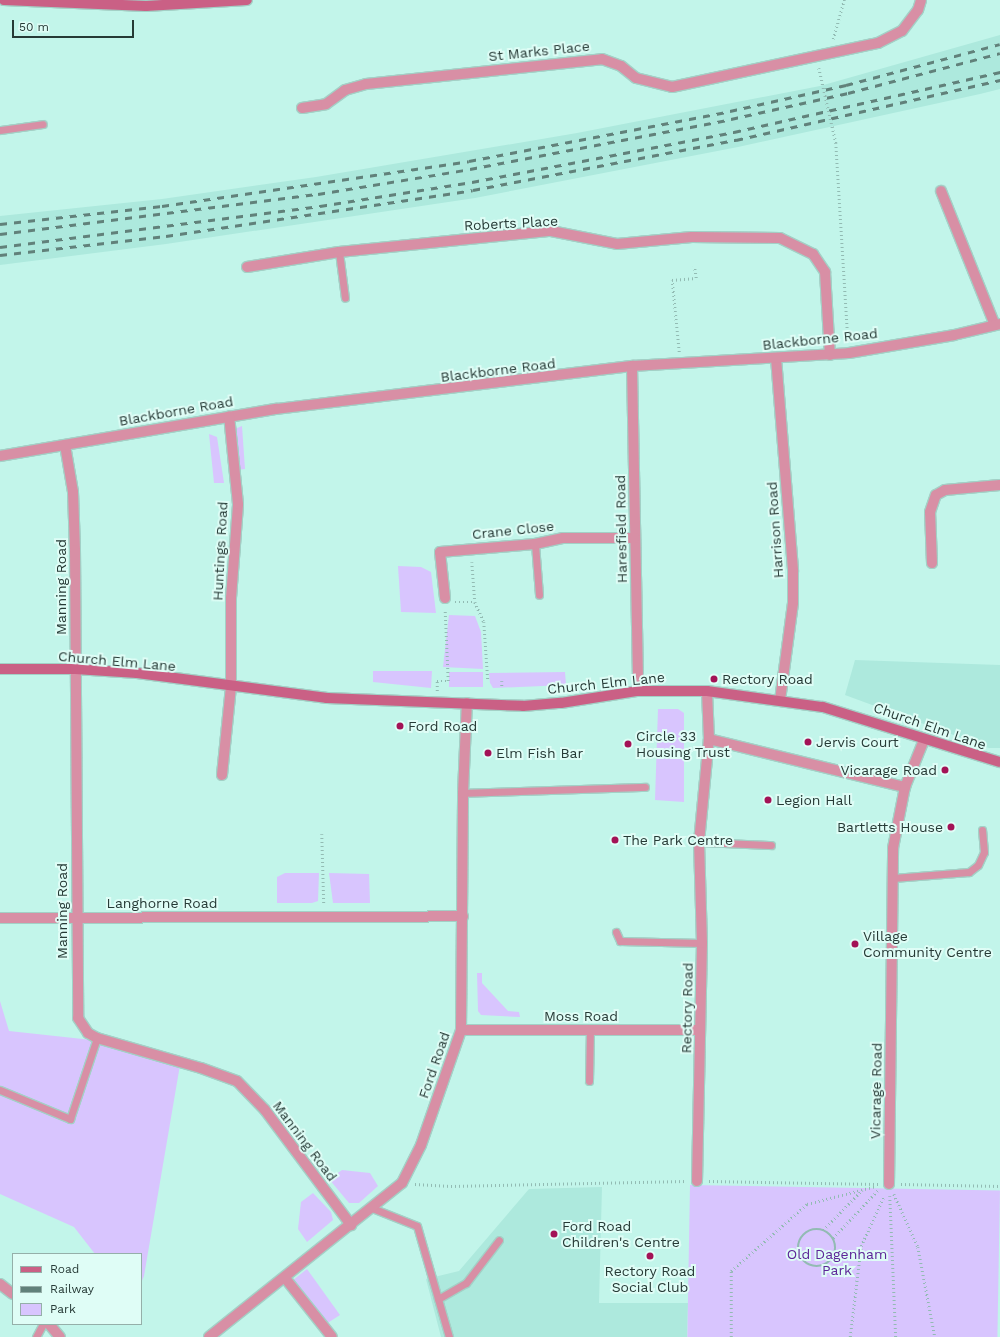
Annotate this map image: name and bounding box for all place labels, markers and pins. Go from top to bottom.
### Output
place label: Rectory Road [722,671,813,687]
marker: Rectory Road [709,674,719,684]
place label: Ford Road [408,718,477,734]
marker: Ford Road [395,721,405,731]
place label: Circle 33 Housing Trust [636,728,730,760]
place label: Jervis Court [816,734,899,750]
marker: Jervis Court [803,737,813,747]
marker: Circle 33 Housing Trust [623,739,633,749]
place label: Elm Fish Bar [496,745,583,761]
marker: Elm Fish Bar [483,748,493,758]
place label: Vicarage Road [841,762,937,778]
marker: Vicarage Road [940,765,950,775]
place label: Legion Hall [776,792,852,808]
marker: Legion Hall [763,795,773,805]
place label: Bartletts House [837,819,943,835]
marker: Bartletts House [946,822,956,832]
place label: The Park Centre [623,832,733,848]
marker: The Park Centre [610,835,620,845]
place label: Village Community Centre [863,928,992,960]
marker: Village Community Centre [850,939,860,949]
place label: Ford Road Children's Centre [562,1218,680,1250]
marker: Ford Road Children's Centre [549,1229,559,1239]
marker: Rectory Road Social Club [645,1251,655,1261]
place label: Rectory Road Social Club [604,1263,696,1296]

